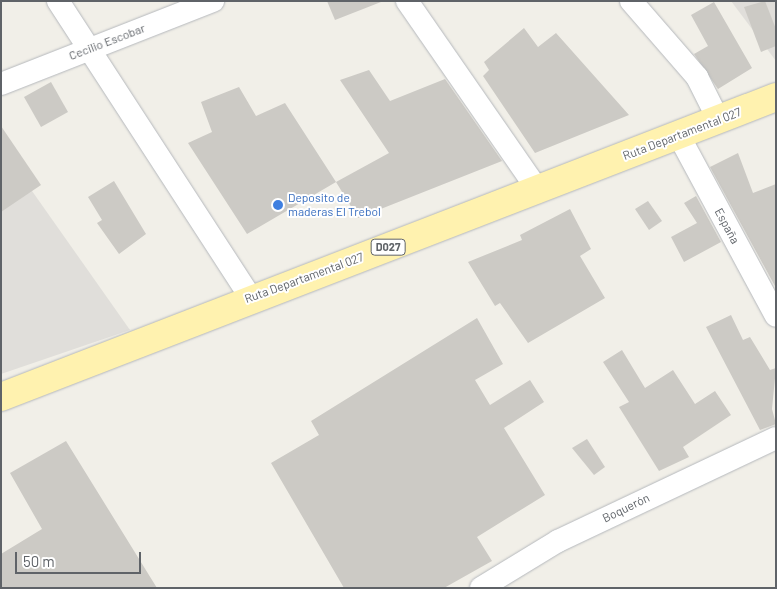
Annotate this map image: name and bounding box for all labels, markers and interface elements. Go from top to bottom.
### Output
street label: Cecilio Escobar [67,21,147,63]
street label: Ruta Departamental 027 [621,105,743,163]
place label: Deposito de maderas El Trebol [288,191,381,219]
marker: Deposito de maderas El Trebol [272,199,284,211]
street label: España [712,206,742,246]
road number: D027 [370,238,406,256]
street label: Ruta Departamental 027 [243,250,365,306]
street label: Boquerón [600,490,652,526]
scale bar [18,542,144,574]
text: 50 m [23,552,55,570]

